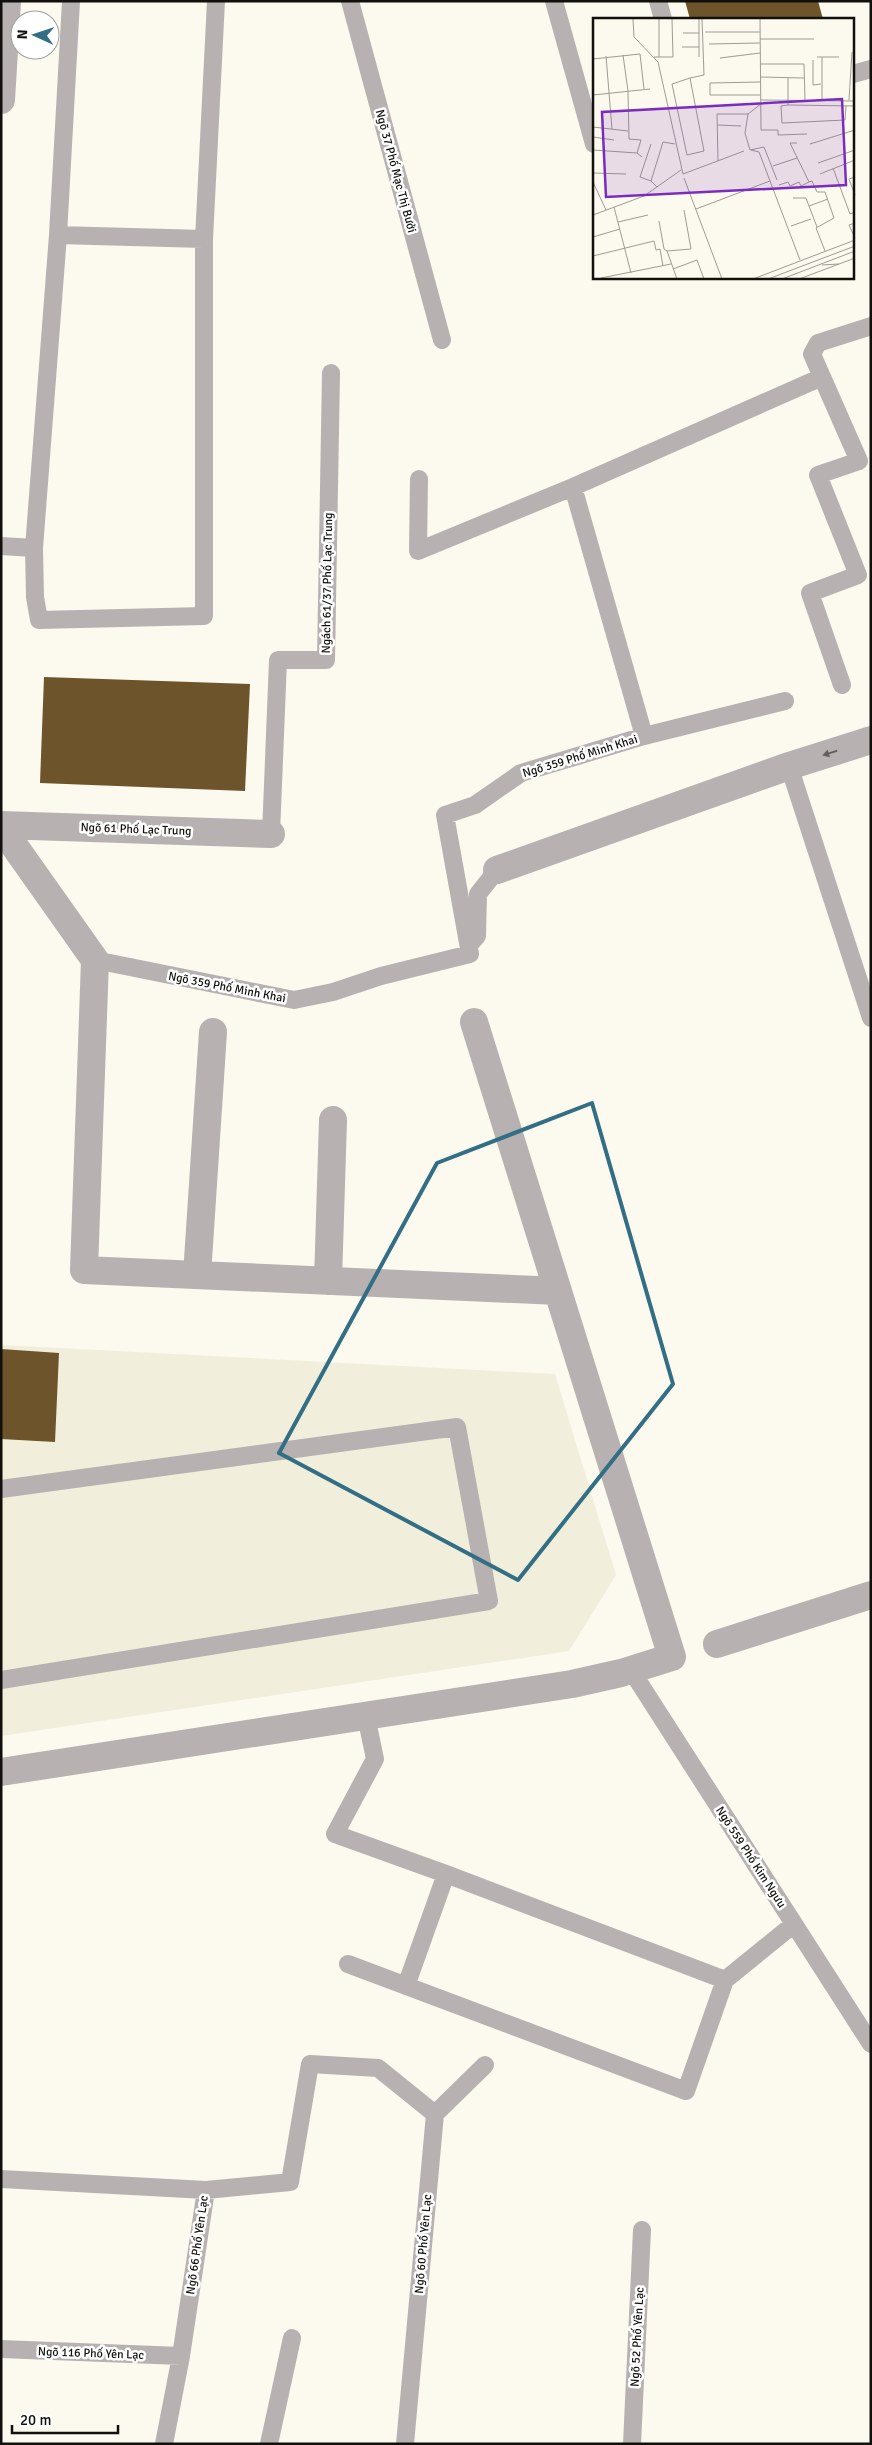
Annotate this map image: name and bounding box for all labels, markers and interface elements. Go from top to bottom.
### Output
north arrow [10,10,60,60]
inset map [593,18,854,279]
text: N [14,29,31,40]
street label: Ngõ 37 Phố Mạc Thị Bưởi [372,108,419,234]
street label: Ngách 61/37 Phố Lạc Trung [319,512,336,654]
street label: Ngõ 359 Phố Minh Khai [521,732,639,781]
one-way arrow [822,750,837,758]
street label: Ngõ 61 Phố Lạc Trung [80,820,192,839]
street label: Ngõ 359 Phố Minh Khai [167,969,287,1006]
street label: Ngõ 559 Phố Kim Ngưu [712,1804,789,1911]
street label: Ngõ 60 Phố Yên Lạc [412,2193,435,2294]
street label: Ngõ 66 Phố Yên Lạc [183,2194,212,2295]
street label: Ngõ 52 Phố Yên Lạc [627,2287,648,2387]
street label: Ngõ 116 Phố Yên Lạc [38,2344,145,2363]
scale bar [12,2402,119,2434]
text: 20 m [20,2411,51,2429]

